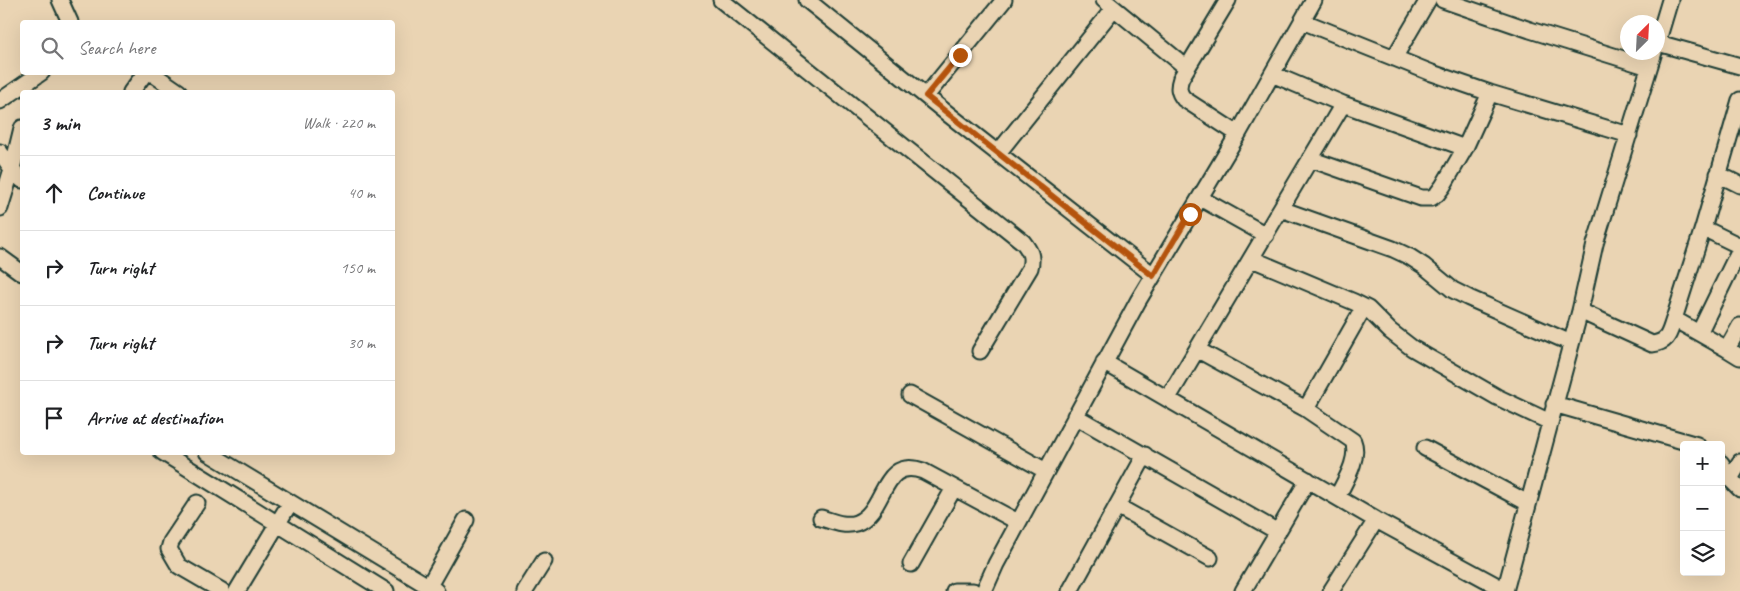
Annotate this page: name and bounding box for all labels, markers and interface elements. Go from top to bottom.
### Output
north arrow [1620,15,1665,60]
search box [20,20,395,75]
icon: search [38,34,66,62]
text: Search here [78,36,155,60]
route end [949,44,972,67]
text: 3 min [40,110,80,136]
text: Walk · 220 m [303,113,375,133]
icon: ahead [40,179,68,207]
text: Continue [87,181,144,205]
text: 40 m [348,183,375,203]
route start [1179,203,1202,226]
icon: right [40,254,68,282]
text: Turn right [87,256,154,280]
text: 150 m [341,258,375,278]
icon: right [40,329,68,357]
text: Turn right [87,331,154,355]
text: 30 m [348,333,375,353]
icon: arrive [40,404,68,432]
text: Arrive at destination [87,406,223,430]
map controls [1680,441,1725,576]
button: + [1680,441,1725,486]
button: − [1680,486,1725,531]
button: layers [1680,531,1725,576]

